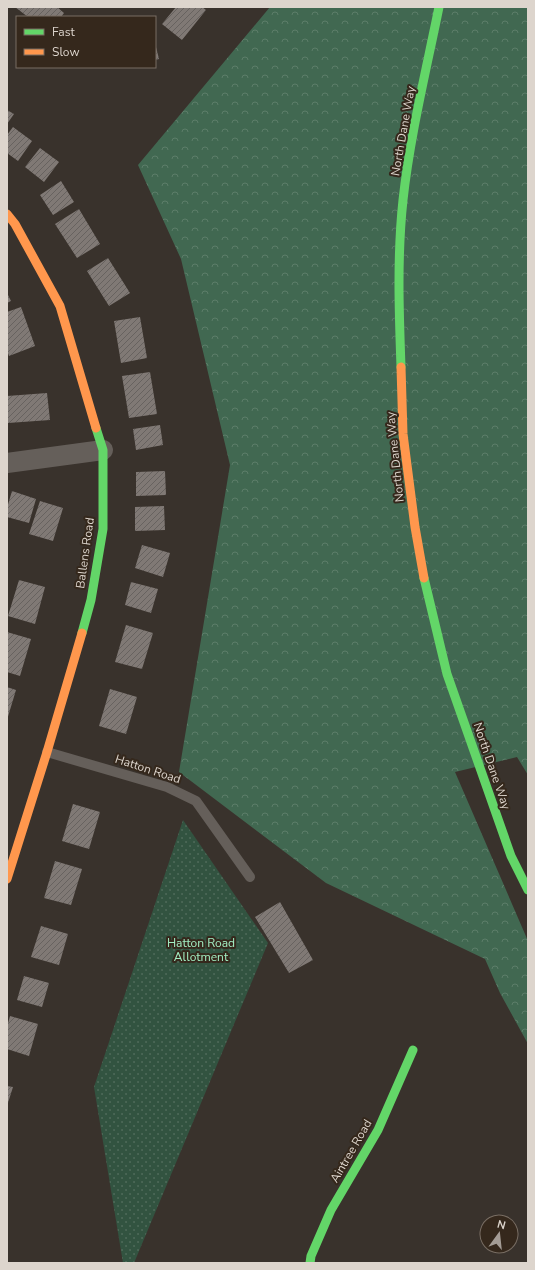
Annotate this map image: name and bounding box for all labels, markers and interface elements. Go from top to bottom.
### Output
legend [16,16,156,68]
text: Fast [52,24,75,40]
text: Slow [52,44,80,60]
street label: North Dane Way [387,84,419,177]
street label: North Dane Way [382,410,408,503]
street label: Ballens Road [72,516,98,590]
street label: North Dane Way [470,720,515,812]
street label: Hatton Road [113,751,183,787]
park label: Hatton Road Allotment [167,935,235,965]
street label: Aintree Road [326,1116,376,1186]
north arrow [479,1214,519,1254]
text: N [496,1217,507,1233]

